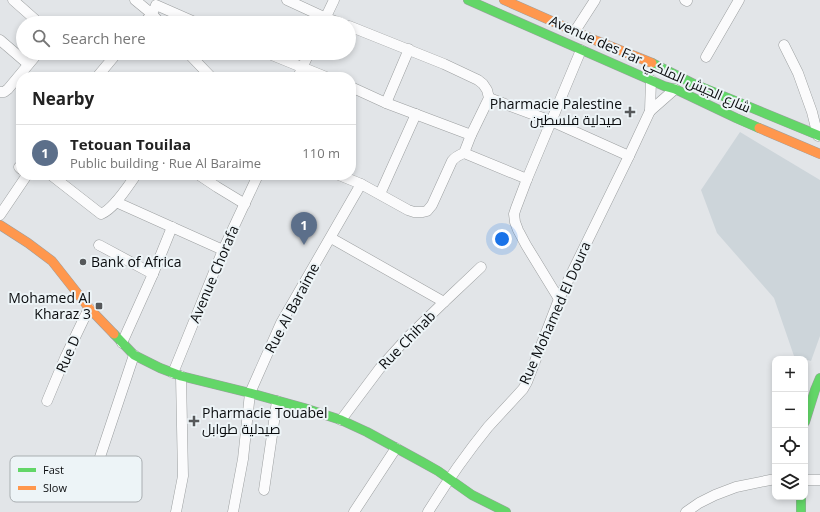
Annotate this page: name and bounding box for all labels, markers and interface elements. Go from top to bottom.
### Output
street label: Avenue des Far شارع الجيش الملكي [545,10,754,119]
search box [16,16,356,60]
icon: search [30,27,52,49]
text: Search here [62,28,146,48]
text: Nearby [32,87,94,110]
place label: Pharmacie Palestine صيدلية فلسطين [490,94,622,129]
marker: Pharmacie Palestine صيدلية فلسطين [625,107,635,117]
text: Tetouan Touilaa [70,134,191,154]
text: 1 [41,144,49,162]
text: 110 m [302,144,340,162]
text: Public building · Rue Al Baraime [70,154,261,172]
pin: 1 [291,212,317,245]
street label: Avenue Chorafa [184,222,243,325]
your location [492,229,512,249]
street label: Rue Mohamed El Doura [514,238,595,387]
place label: Bank of Africa [91,252,181,271]
marker: Bank of Africa [78,257,88,267]
street label: Rue Al Baraime [260,259,323,356]
place label: Mohamed Al Kharaz 3 [8,288,91,323]
marker: Mohamed Al Kharaz 3 [94,301,104,311]
street label: Rue Chihab [374,306,439,373]
street label: Rue D [51,332,84,375]
map controls [772,356,808,500]
button: + [772,356,808,392]
button: − [772,392,808,428]
place label: Pharmacie Touabel صيدلية طوابل [202,403,327,438]
marker: Pharmacie Touabel صيدلية طوابل [189,416,199,426]
button: locate [772,428,808,464]
legend [10,456,142,502]
text: Fast [43,462,64,477]
button: layers [772,464,808,500]
text: Slow [43,480,67,495]

